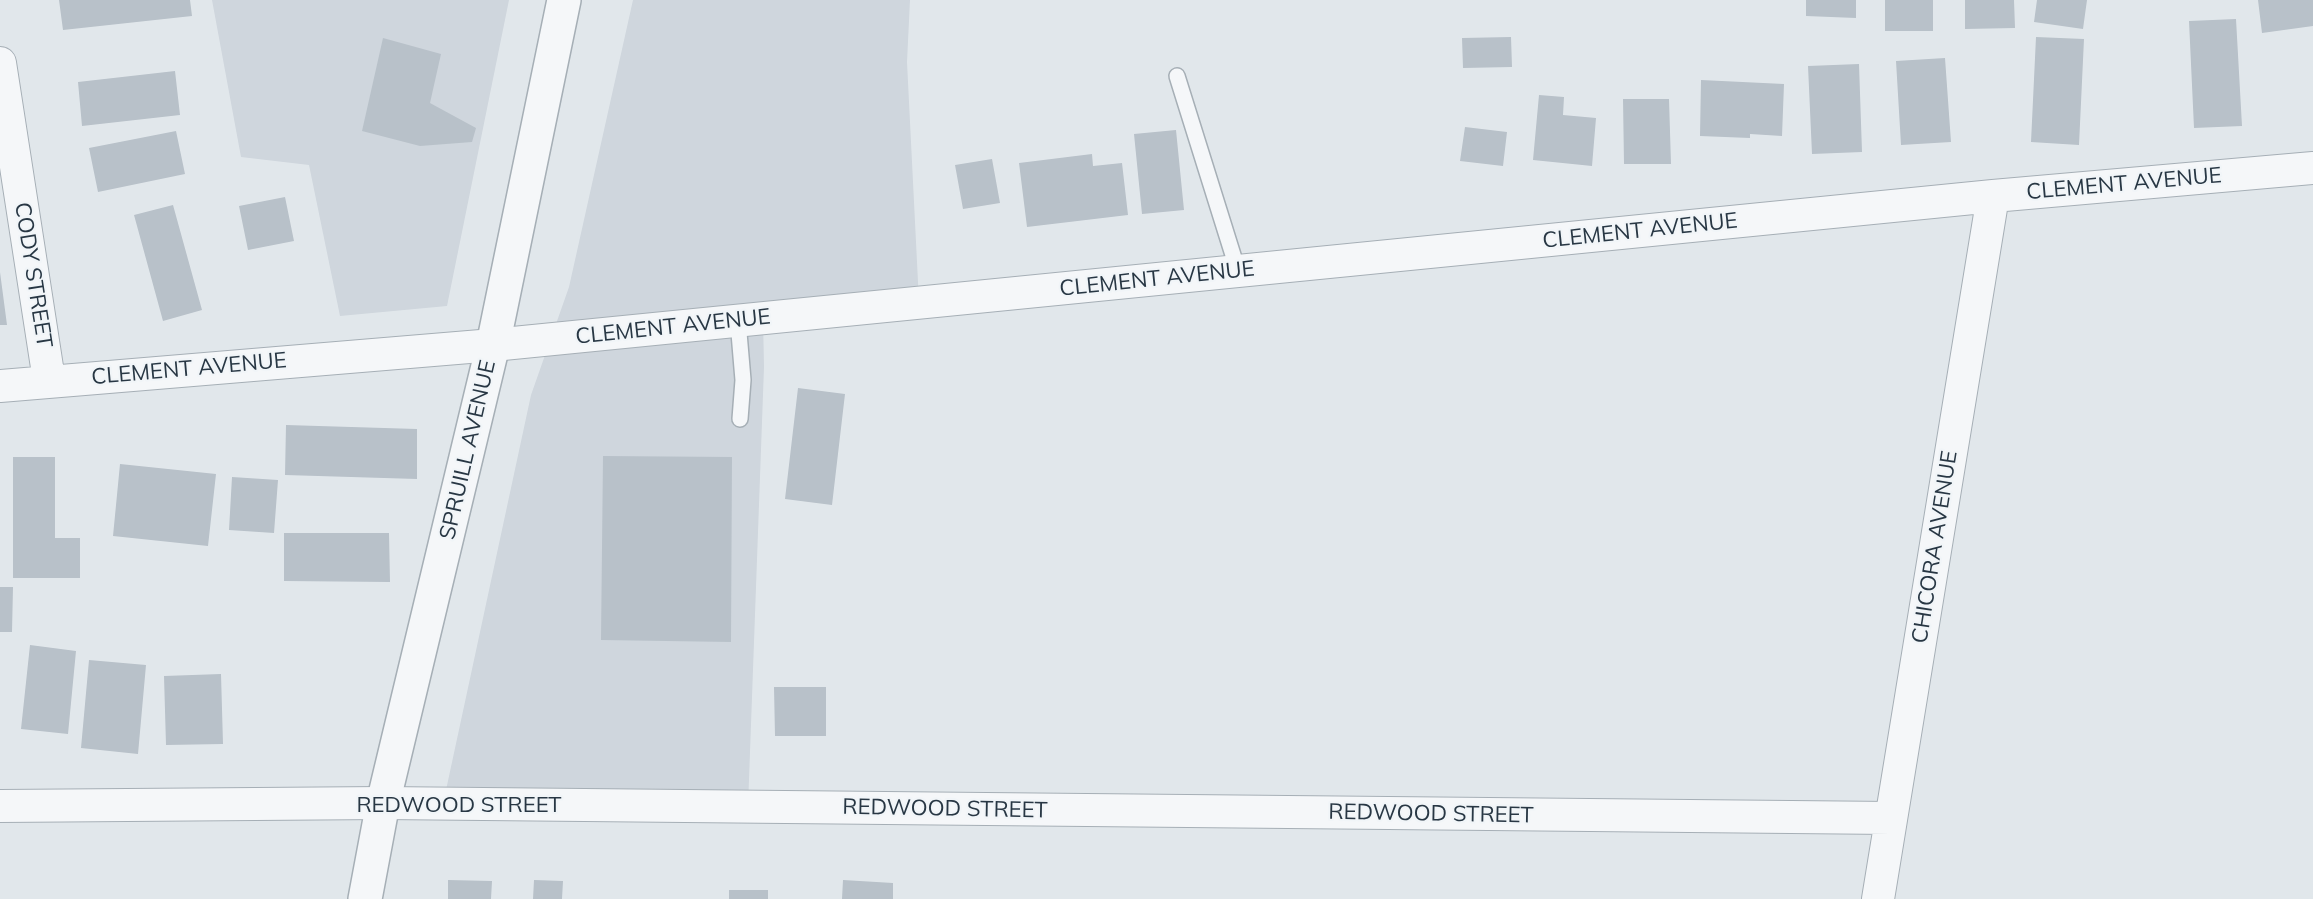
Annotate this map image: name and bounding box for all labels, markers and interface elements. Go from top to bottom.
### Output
street label: CLEMENT AVENUE [2025,162,2223,206]
street label: CODY STREET [8,200,58,350]
street label: CLEMENT AVENUE [1541,208,1739,254]
street label: CLEMENT AVENUE [1058,256,1256,302]
street label: CLEMENT AVENUE [574,304,772,350]
street label: CLEMENT AVENUE [90,347,288,391]
street label: SPRUILL AVENUE [435,358,501,542]
street label: CHICORA AVENUE [1907,449,1963,645]
street label: REDWOOD STREET [356,792,562,818]
street label: REDWOOD STREET [842,794,1048,824]
street label: REDWOOD STREET [1328,799,1534,829]

